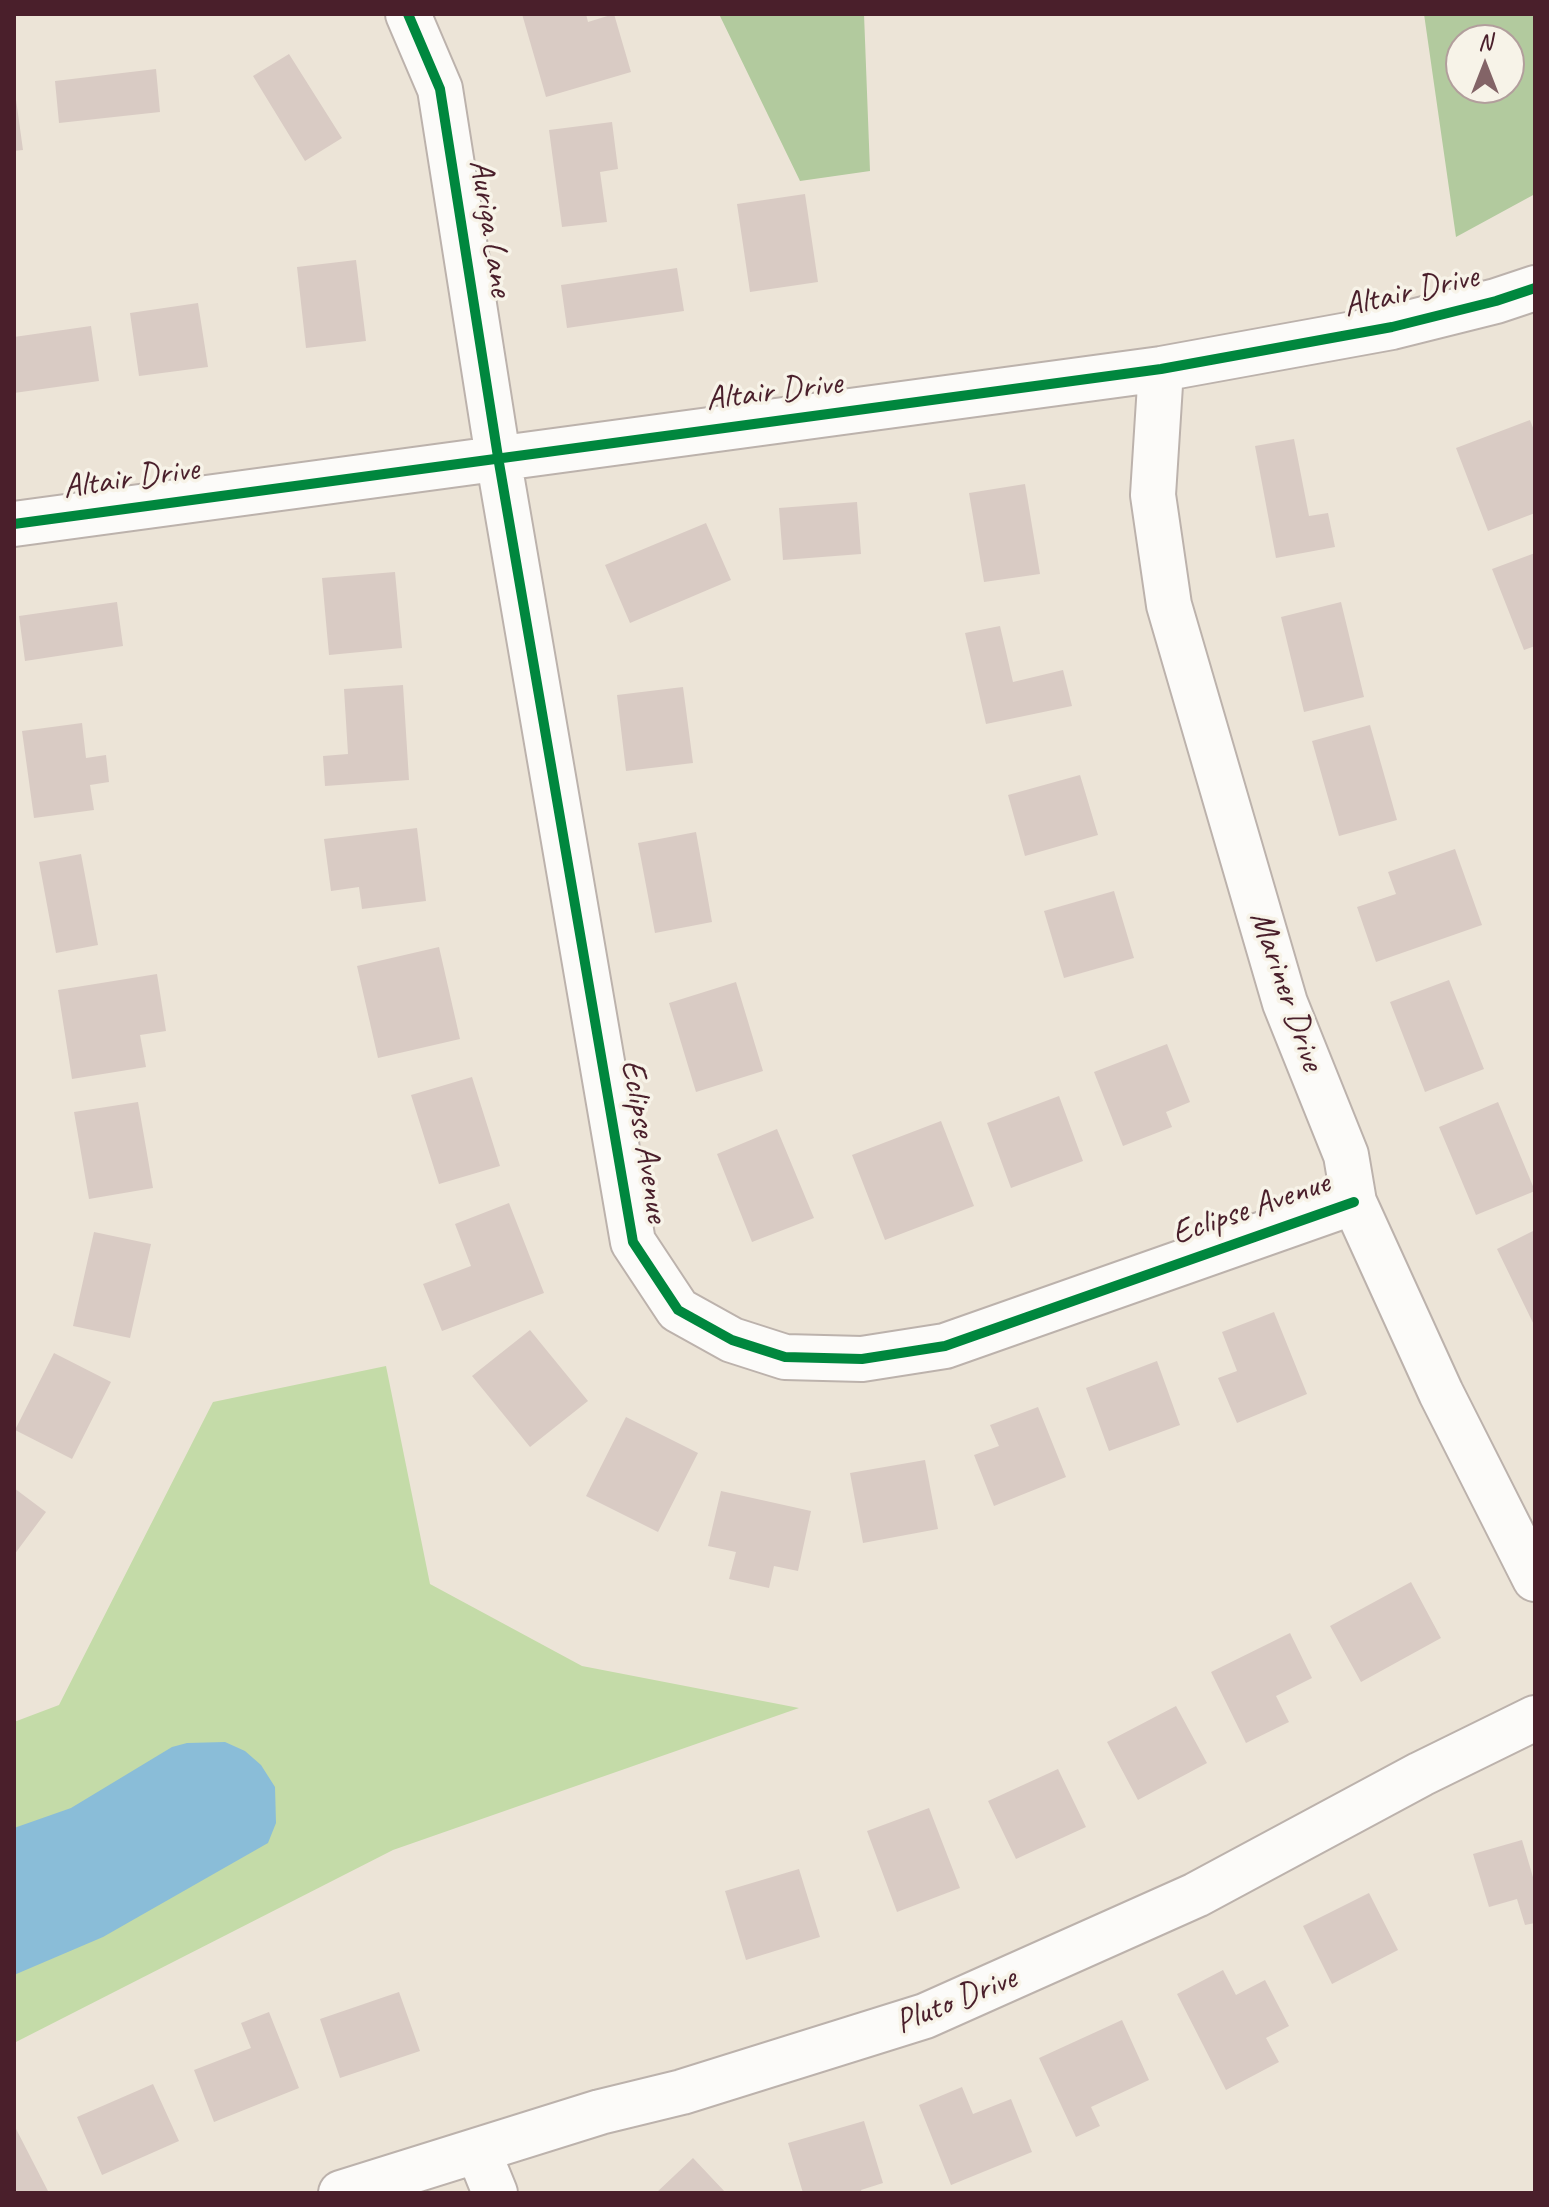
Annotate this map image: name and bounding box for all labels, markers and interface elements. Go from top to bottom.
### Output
north arrow [1445,24,1525,104]
text: N [1478,28,1492,56]
street label: Auriga Lane [459,157,521,299]
street label: Altair Drive [1340,257,1482,327]
street label: Altair Drive [704,363,844,421]
street label: Altair Drive [60,449,202,509]
street label: Mariner Drive [1240,906,1332,1076]
street label: Eclipse Avenue [611,1057,677,1225]
street label: Eclipse Avenue [1167,1163,1335,1255]
street label: Pluto Drive [889,1958,1023,2044]

